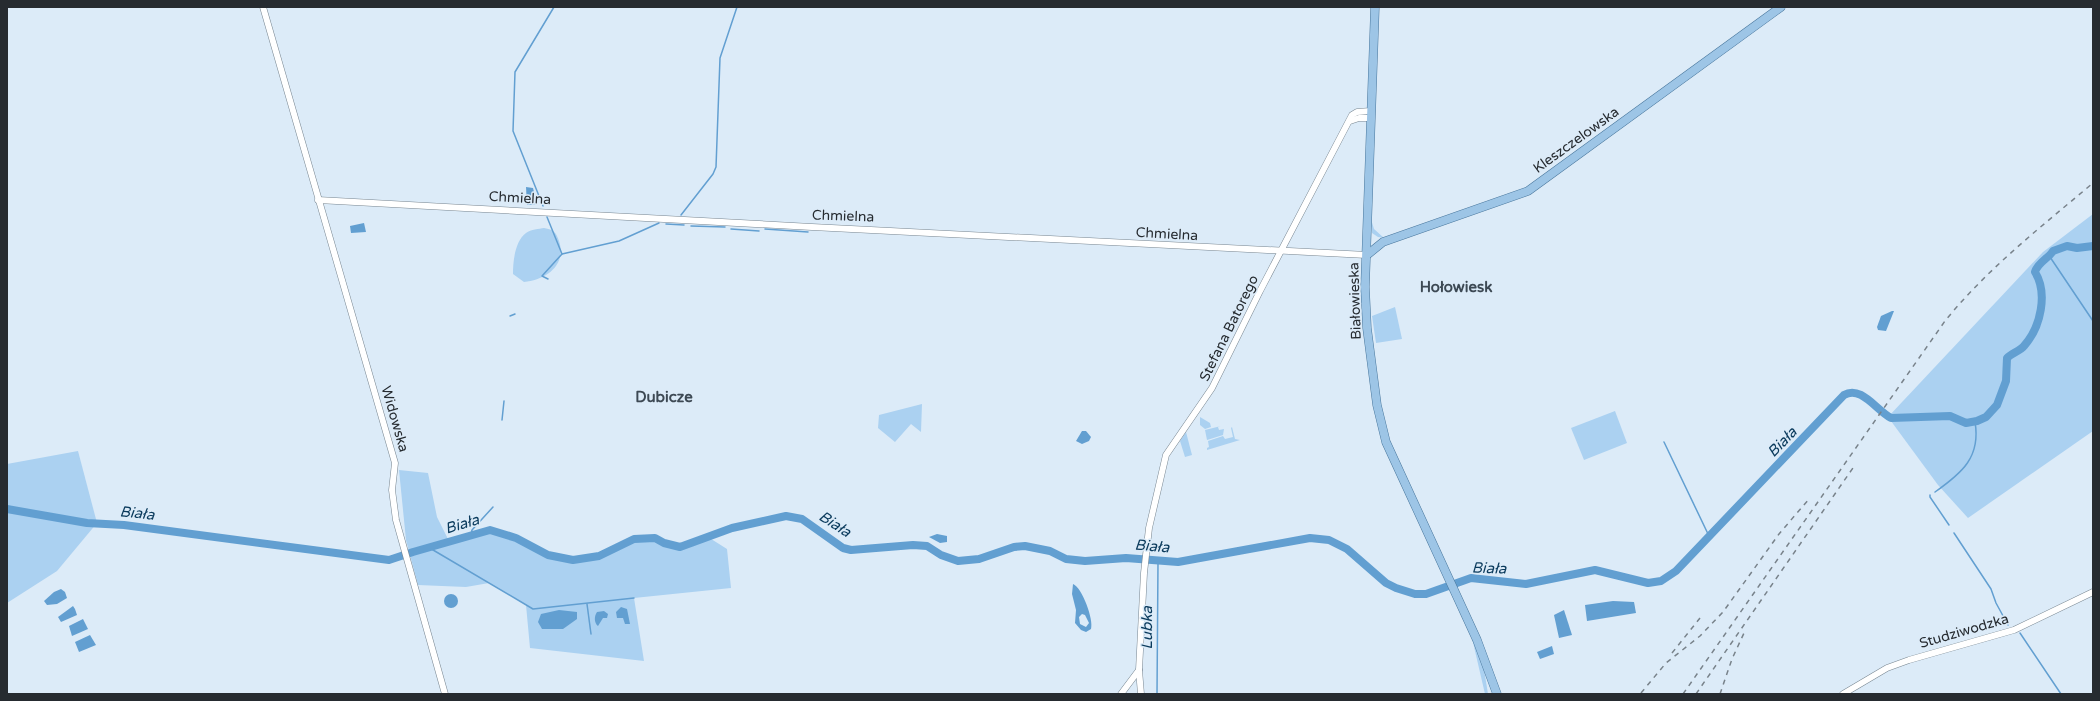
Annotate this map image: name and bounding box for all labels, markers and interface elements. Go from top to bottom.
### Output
street label: Kleszczelowska [1530,103,1622,177]
street label: Chmielna [488,188,552,208]
street label: Chmielna [812,206,874,226]
street label: Chmielna [1135,224,1199,244]
street label: Białowieska [1345,262,1365,340]
street label: Stefana Batorego [1196,272,1262,384]
district label: Hołowiesk [1420,278,1492,296]
street label: Widowska [377,384,413,454]
district label: Dubicze [635,388,693,406]
water label: Biała [1763,423,1801,461]
water label: Biała [119,502,156,524]
water label: Biała [816,507,855,541]
water label: Biała [443,510,482,538]
water label: Biała [1134,536,1171,557]
water label: Biała [1471,558,1507,578]
water label: Lubka [1138,606,1156,650]
street label: Studziwodzka [1917,610,2011,652]

